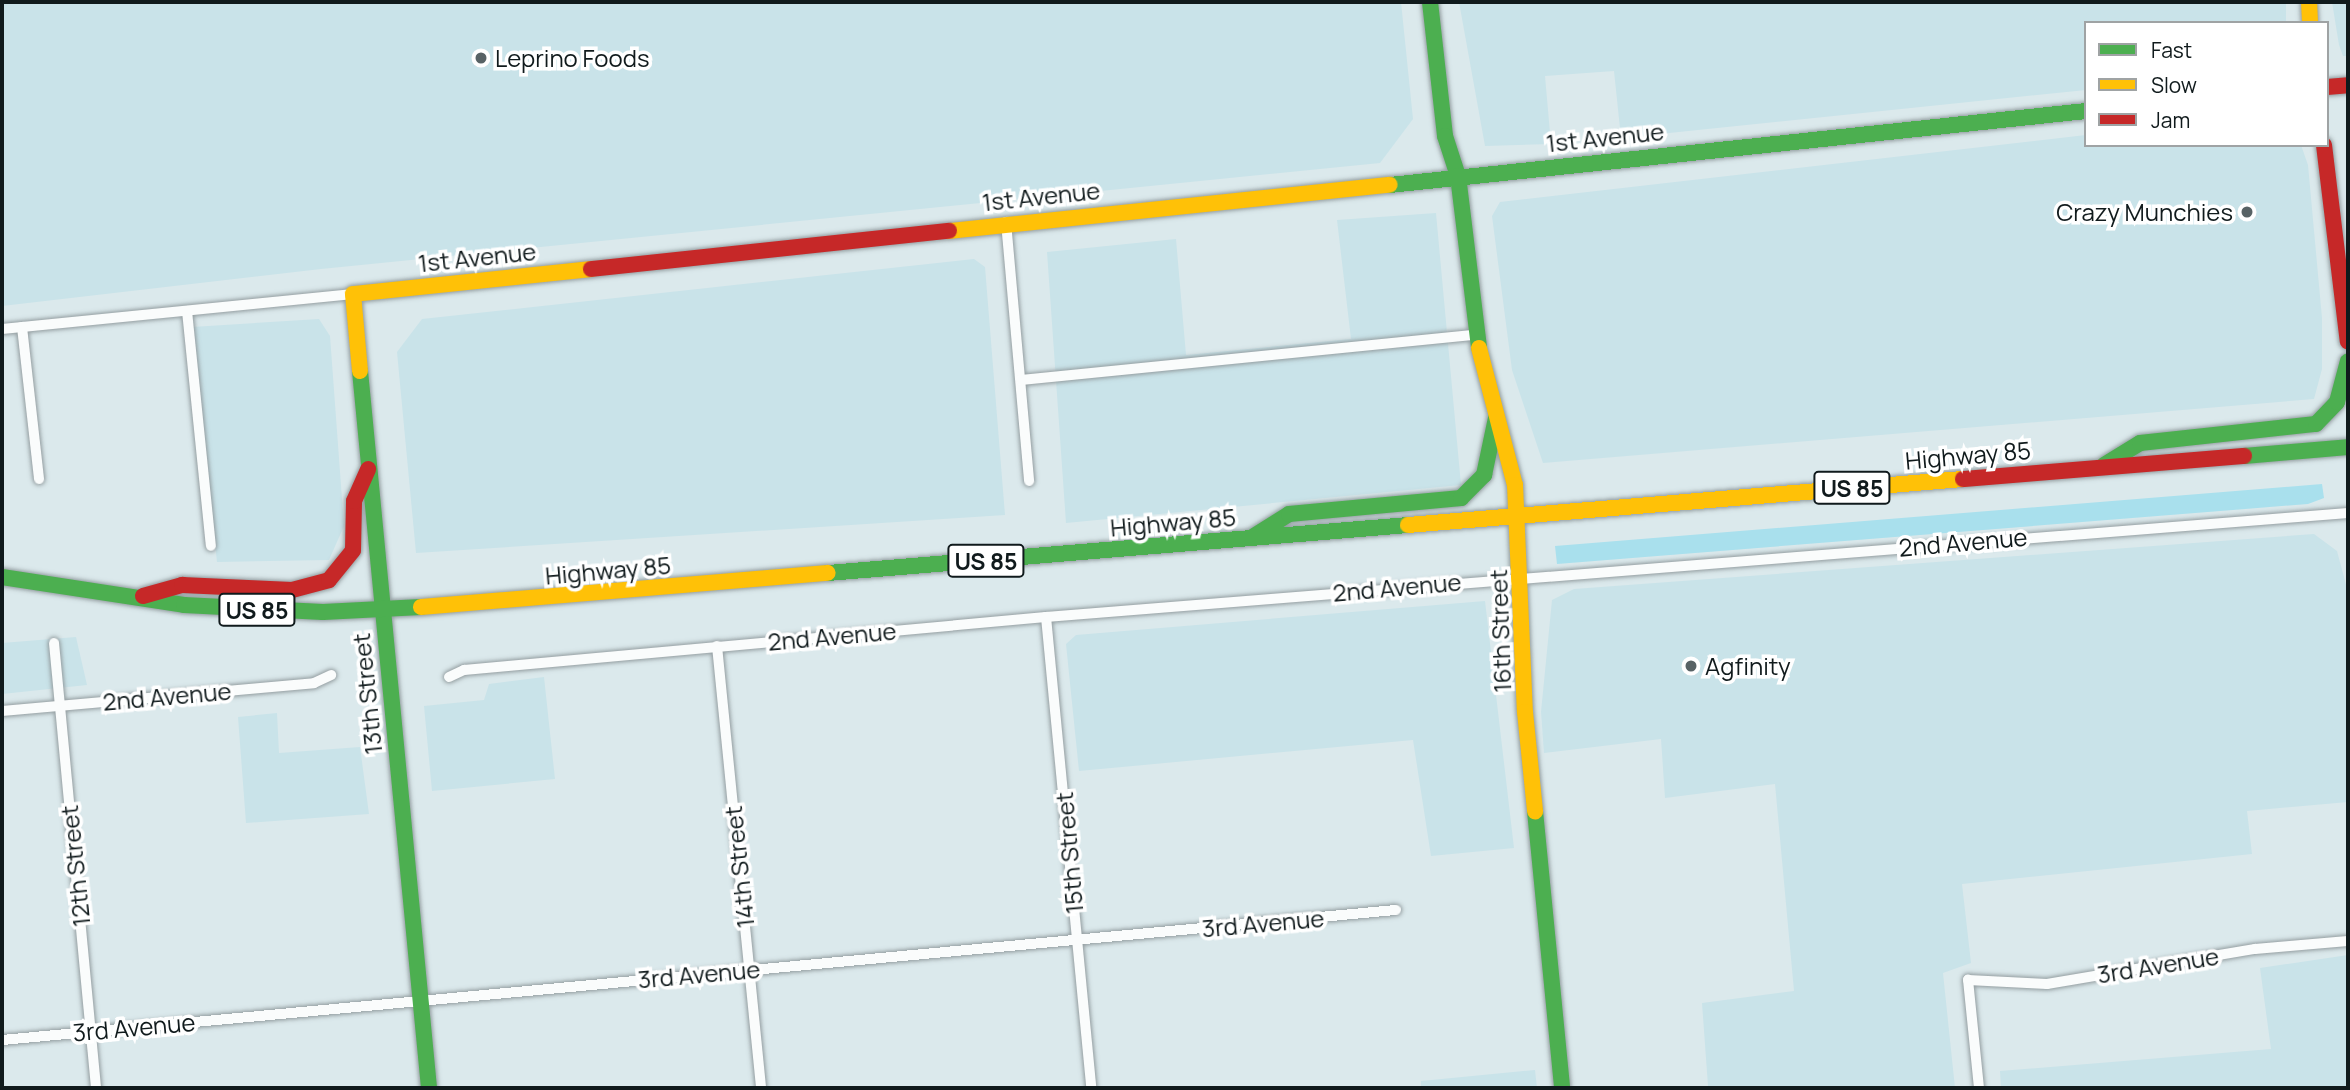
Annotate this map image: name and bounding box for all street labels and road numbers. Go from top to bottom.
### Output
street label: 1st Avenue [1545,116,1665,158]
street label: 1st Avenue [981,175,1101,217]
street label: 1st Avenue [417,236,537,278]
street label: Highway 85 [1904,435,2032,475]
road number: US 85 [1812,468,1892,508]
street label: Highway 85 [1109,502,1237,542]
street label: 2nd Avenue [1897,522,2029,562]
road number: US 85 [946,541,1026,580]
street label: Highway 85 [544,550,672,590]
street label: 2nd Avenue [1331,567,1463,607]
street label: 16th Street [1483,569,1517,693]
road number: US 85 [217,590,297,630]
street label: 2nd Avenue [766,616,898,656]
street label: 13th Street [346,632,388,756]
street label: 2nd Avenue [101,676,233,716]
street label: 15th Street [1049,791,1089,915]
street label: 12th Street [54,804,96,928]
street label: 14th Street [718,804,760,930]
street label: 3rd Avenue [1201,903,1325,943]
street label: 3rd Avenue [2095,941,2221,989]
street label: 3rd Avenue [637,954,761,994]
street label: 3rd Avenue [72,1007,196,1047]

